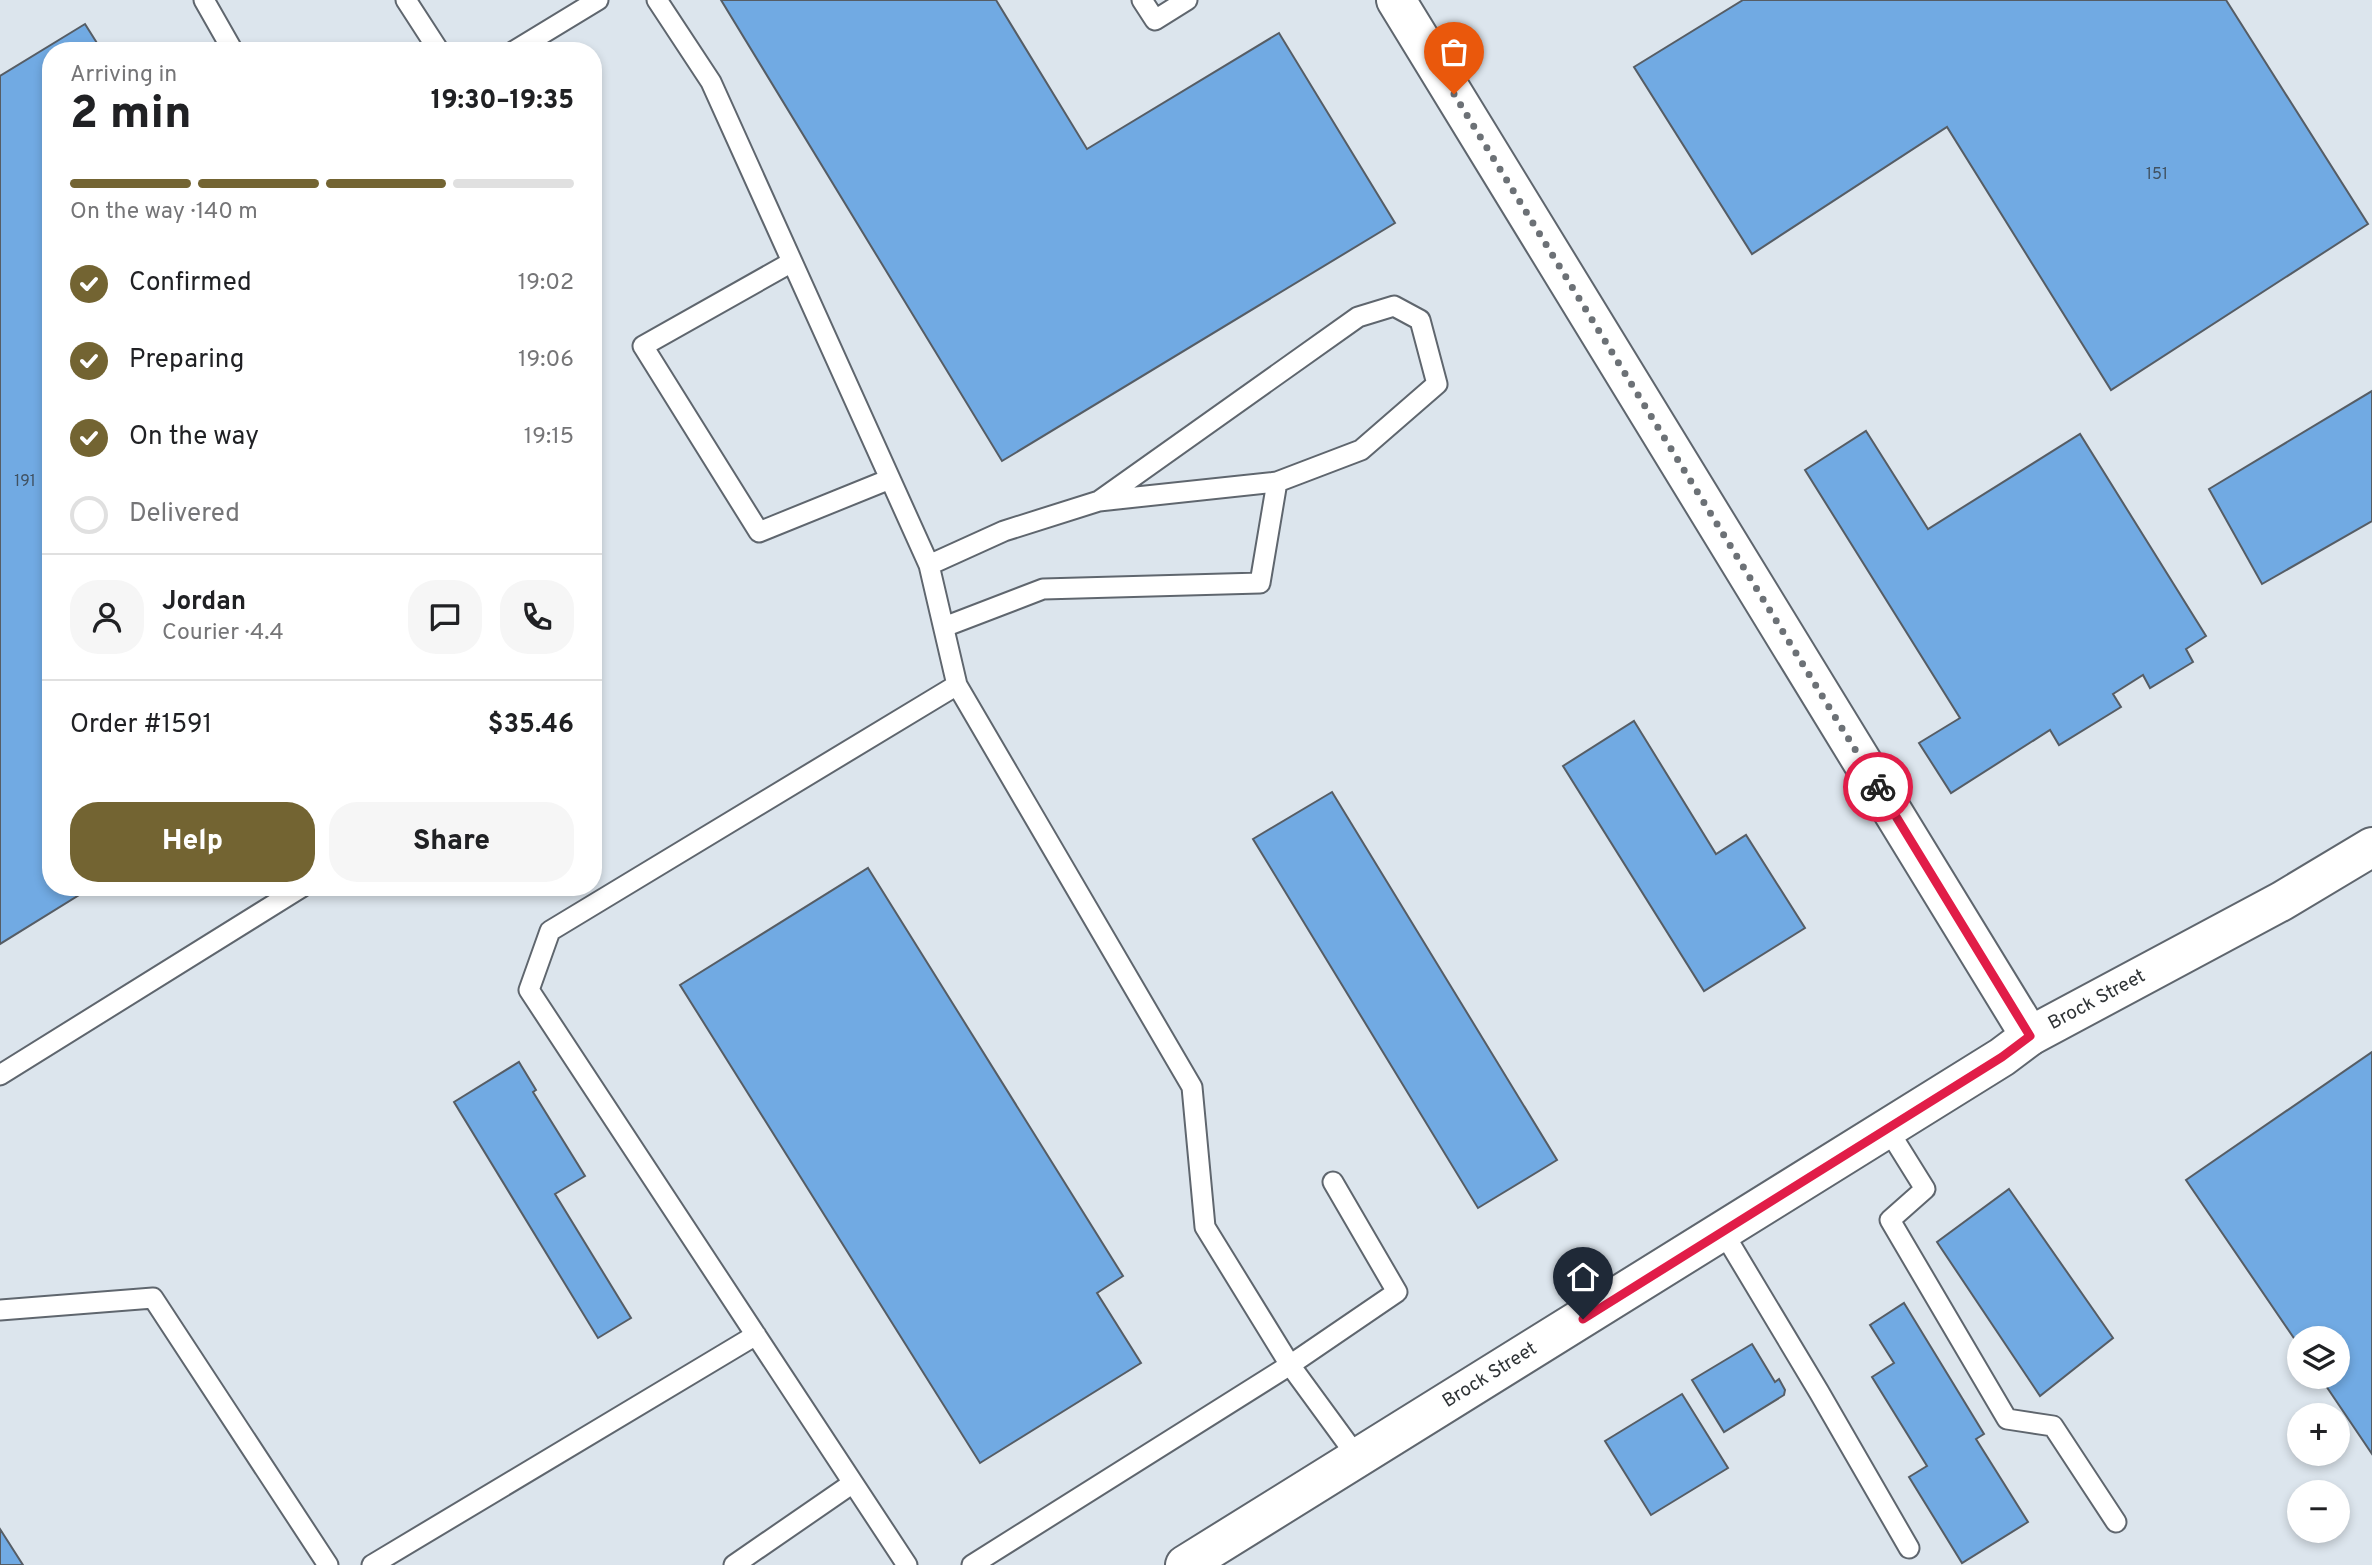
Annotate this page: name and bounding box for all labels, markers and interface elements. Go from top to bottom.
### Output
pin [1424,22,1484,94]
icon: bag [1435,33,1473,71]
text: Arriving in [70,61,177,90]
text: 19:30–19:35 [431,85,574,118]
text: 2 min [70,86,192,145]
house number: 151 [2146,165,2168,185]
text: On the way · 140 m [70,198,258,227]
icon: check [70,265,108,303]
text: Confirmed [129,267,252,300]
text: 19:02 [518,269,574,298]
icon: check [70,342,108,380]
text: Preparing [129,344,244,377]
text: 19:06 [518,346,574,375]
icon: check [70,419,108,457]
text: On the way [129,421,259,454]
text: 19:15 [524,423,574,452]
house number: 191 [14,472,36,492]
text: Delivered [129,498,240,531]
button: person [70,580,144,654]
button: chat [408,580,482,654]
button: phone [500,580,574,654]
text: Jordan [162,586,246,619]
text: Courier · 4.4 [162,619,284,648]
text: Order #1591 [70,709,212,742]
text: $35.46 [488,709,574,742]
courier [1843,752,1913,822]
icon: bike [1859,768,1897,806]
button: Help [70,802,315,882]
button: Share [329,802,574,882]
street label: Brock Street [2044,964,2150,1036]
pin [1553,1247,1613,1319]
icon: home [1564,1258,1602,1296]
map controls [2287,1326,2350,1543]
button: layers [2287,1326,2350,1389]
street label: Brock Street [1438,1337,1542,1414]
button: + [2287,1403,2350,1466]
button: − [2287,1480,2350,1543]

